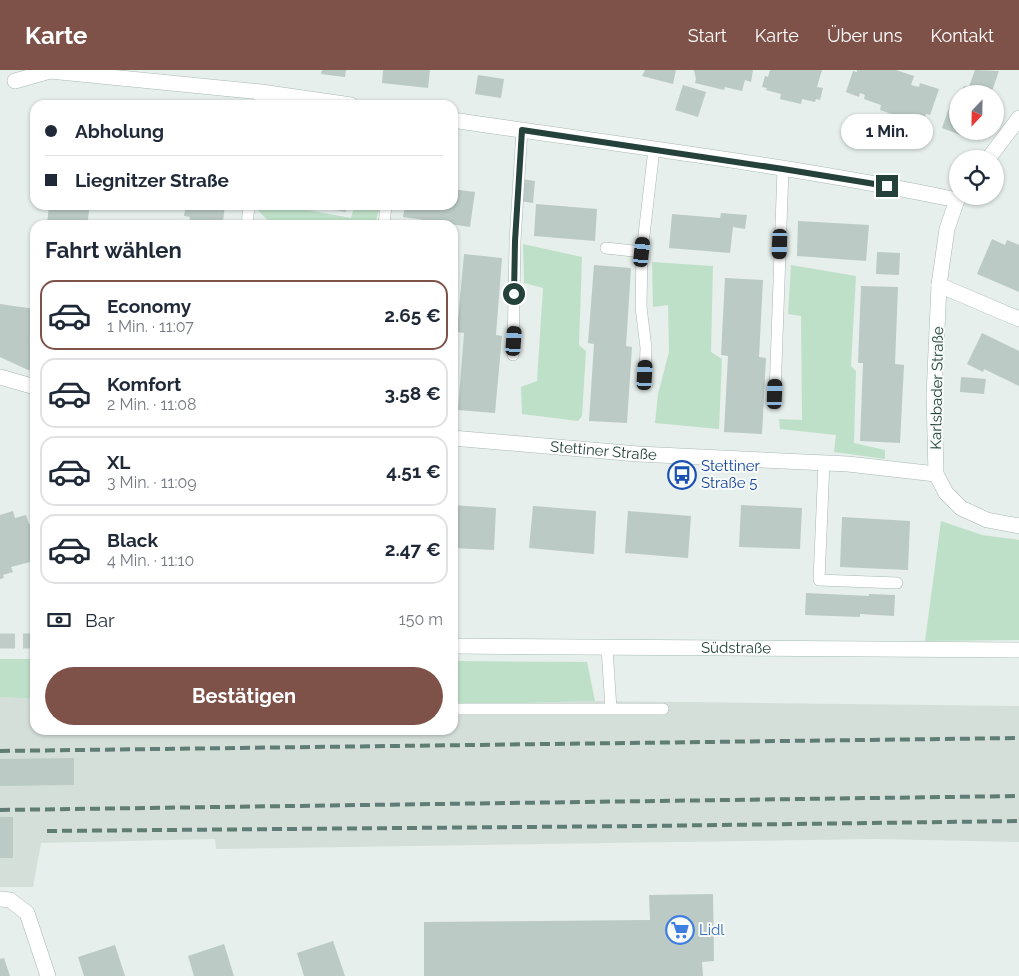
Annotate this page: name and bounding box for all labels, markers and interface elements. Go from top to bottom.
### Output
text: Karte [25,21,87,50]
text: Start [688,25,727,46]
text: Karte [755,25,799,46]
text: Über uns [827,25,902,46]
text: Kontakt [930,25,994,46]
north arrow [949,85,1004,140]
map controls [949,85,1004,205]
callout: 1 Min. [841,114,933,148]
text: Abholung [75,120,164,142]
text: 1 Min. [866,122,908,141]
button: locate [949,150,1004,205]
text: Liegnitzer Straße [75,169,229,191]
route end [876,175,898,197]
car [771,229,788,259]
car [632,236,651,268]
text: Fahrt wählen [45,237,182,263]
route start [503,283,525,305]
icon: car [47,293,92,338]
text: Economy [107,295,191,317]
text: 2.65 € [384,304,441,326]
text: 1 Min. · 11:07 [107,317,194,336]
car [505,326,522,356]
street label: Karlsbader Straße [927,326,947,450]
car [636,360,653,390]
icon: car [47,371,92,416]
text: Komfort [107,373,181,395]
car [766,379,783,409]
text: 3.58 € [384,382,441,404]
text: 2 Min. · 11:08 [107,395,196,414]
street label: Stettiner Straße [549,437,657,464]
icon: car [47,449,92,494]
text: XL [107,451,130,473]
place label: Stettiner Straße 5 [701,457,760,492]
text: 4.51 € [386,460,441,482]
bus stop icon: Stettiner Straße 5 [667,460,697,490]
text: 3 Min. · 11:09 [107,473,197,492]
icon: car [47,527,92,572]
text: Black [107,529,158,551]
text: 2.47 € [385,538,441,560]
text: 4 Min. · 11:10 [107,551,194,570]
icon: cash [45,606,73,634]
text: Bar [85,609,115,631]
text: 150 m [399,610,443,629]
street label: Südstraße [701,639,771,657]
button: Bestätigen [45,667,443,725]
supermarket icon: Lidl [665,915,695,945]
place label: Lidl [699,921,725,939]

